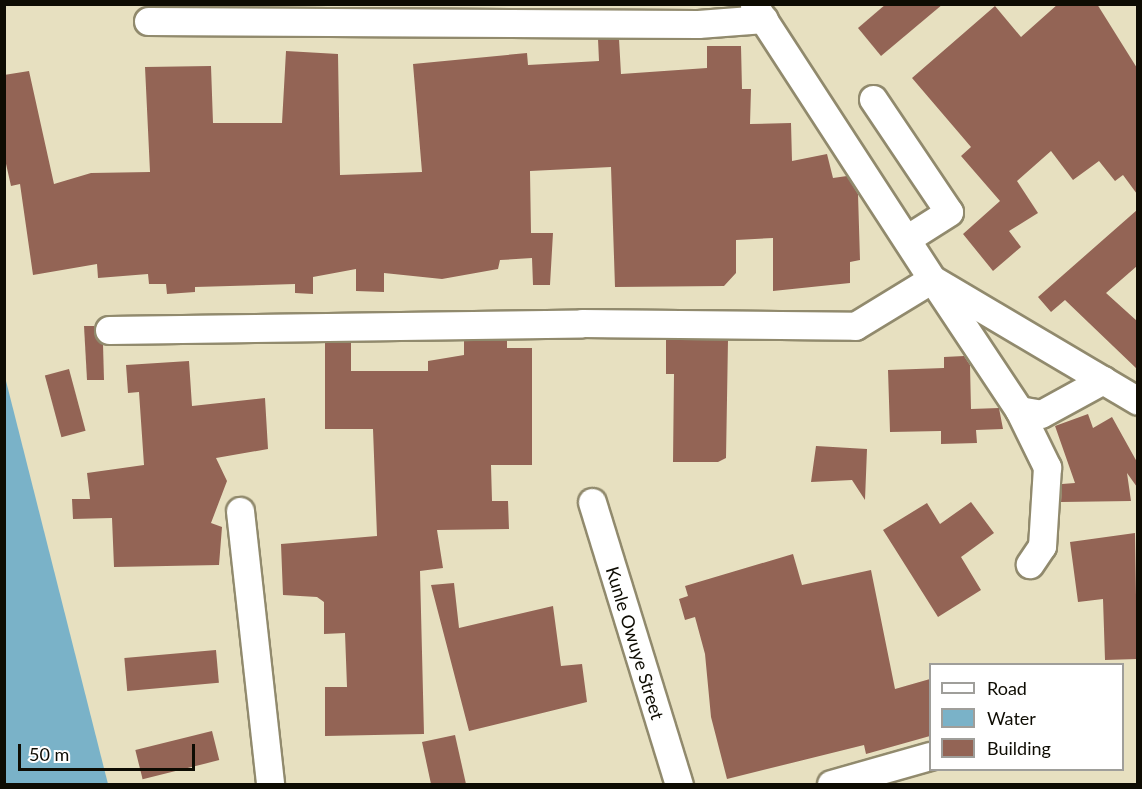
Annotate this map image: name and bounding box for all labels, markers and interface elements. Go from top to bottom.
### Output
street label: Kunle Owuye Street [601,564,669,722]
legend [929,663,1124,771]
text: Road [987,677,1027,699]
text: Water [987,707,1036,729]
scale bar [21,732,198,770]
text: Building [987,737,1051,759]
text: 50 m [29,743,69,765]

